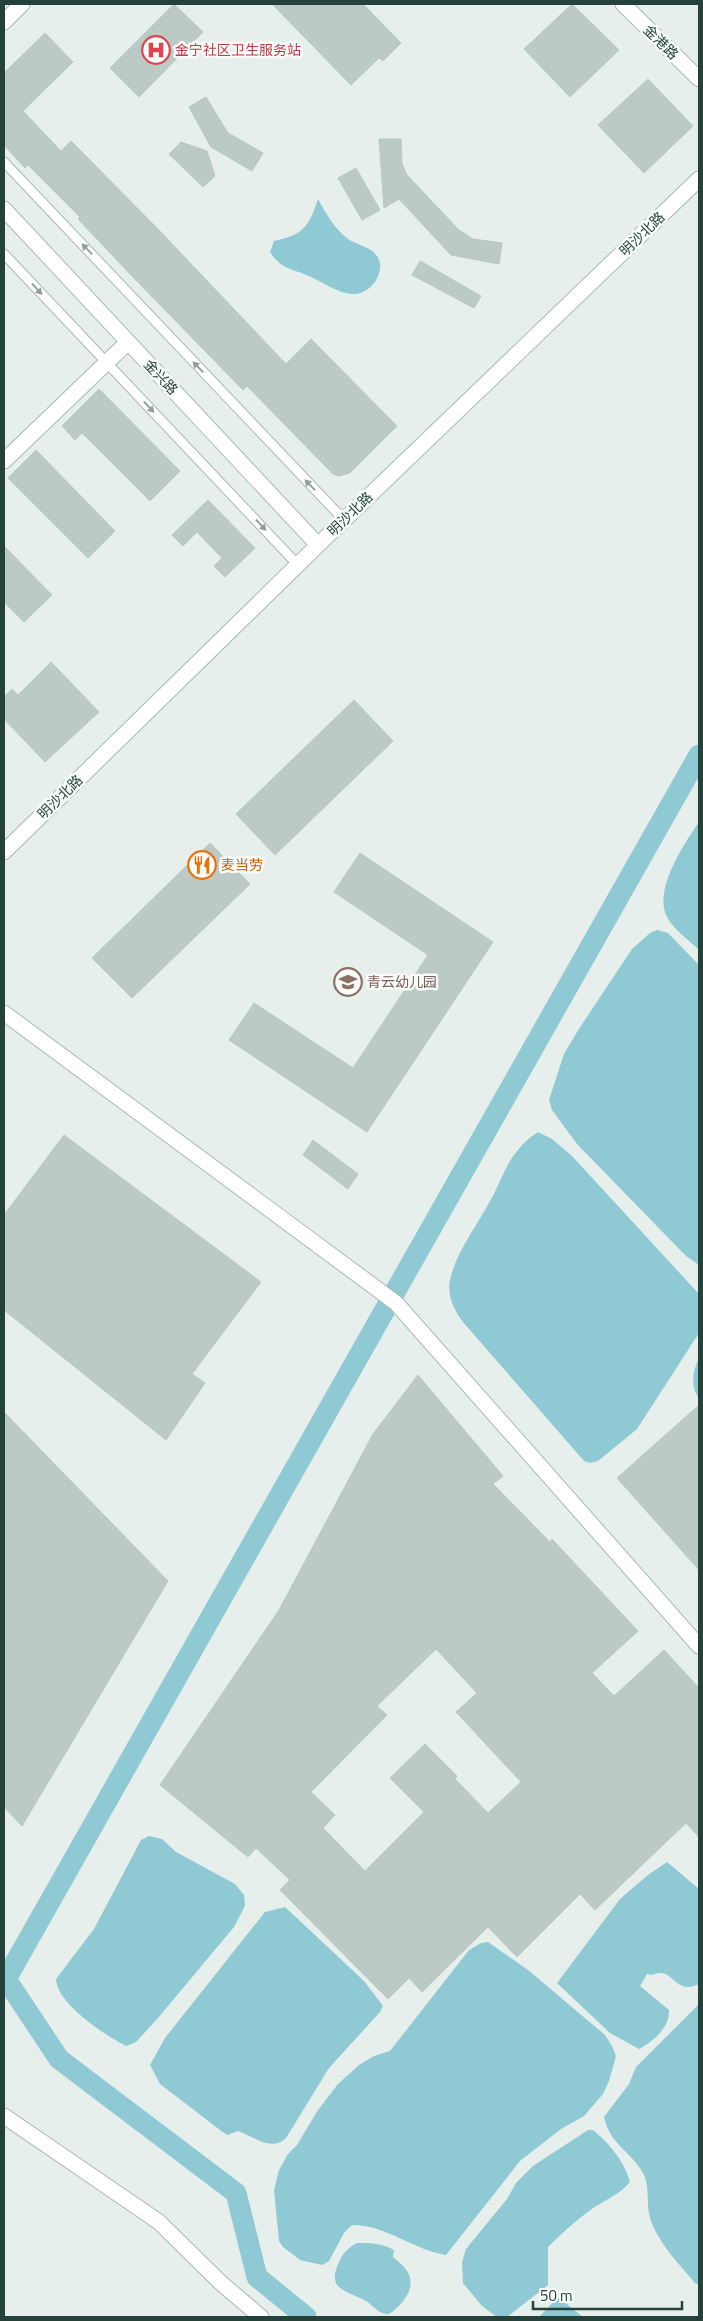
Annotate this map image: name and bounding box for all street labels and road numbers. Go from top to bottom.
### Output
street label: 金港路 [639,19,684,64]
street label: 明沙北路 [614,207,669,261]
street label: 金兴路 [139,354,183,399]
street label: 明沙北路 [322,487,377,541]
street label: 明沙北路 [32,770,87,824]

